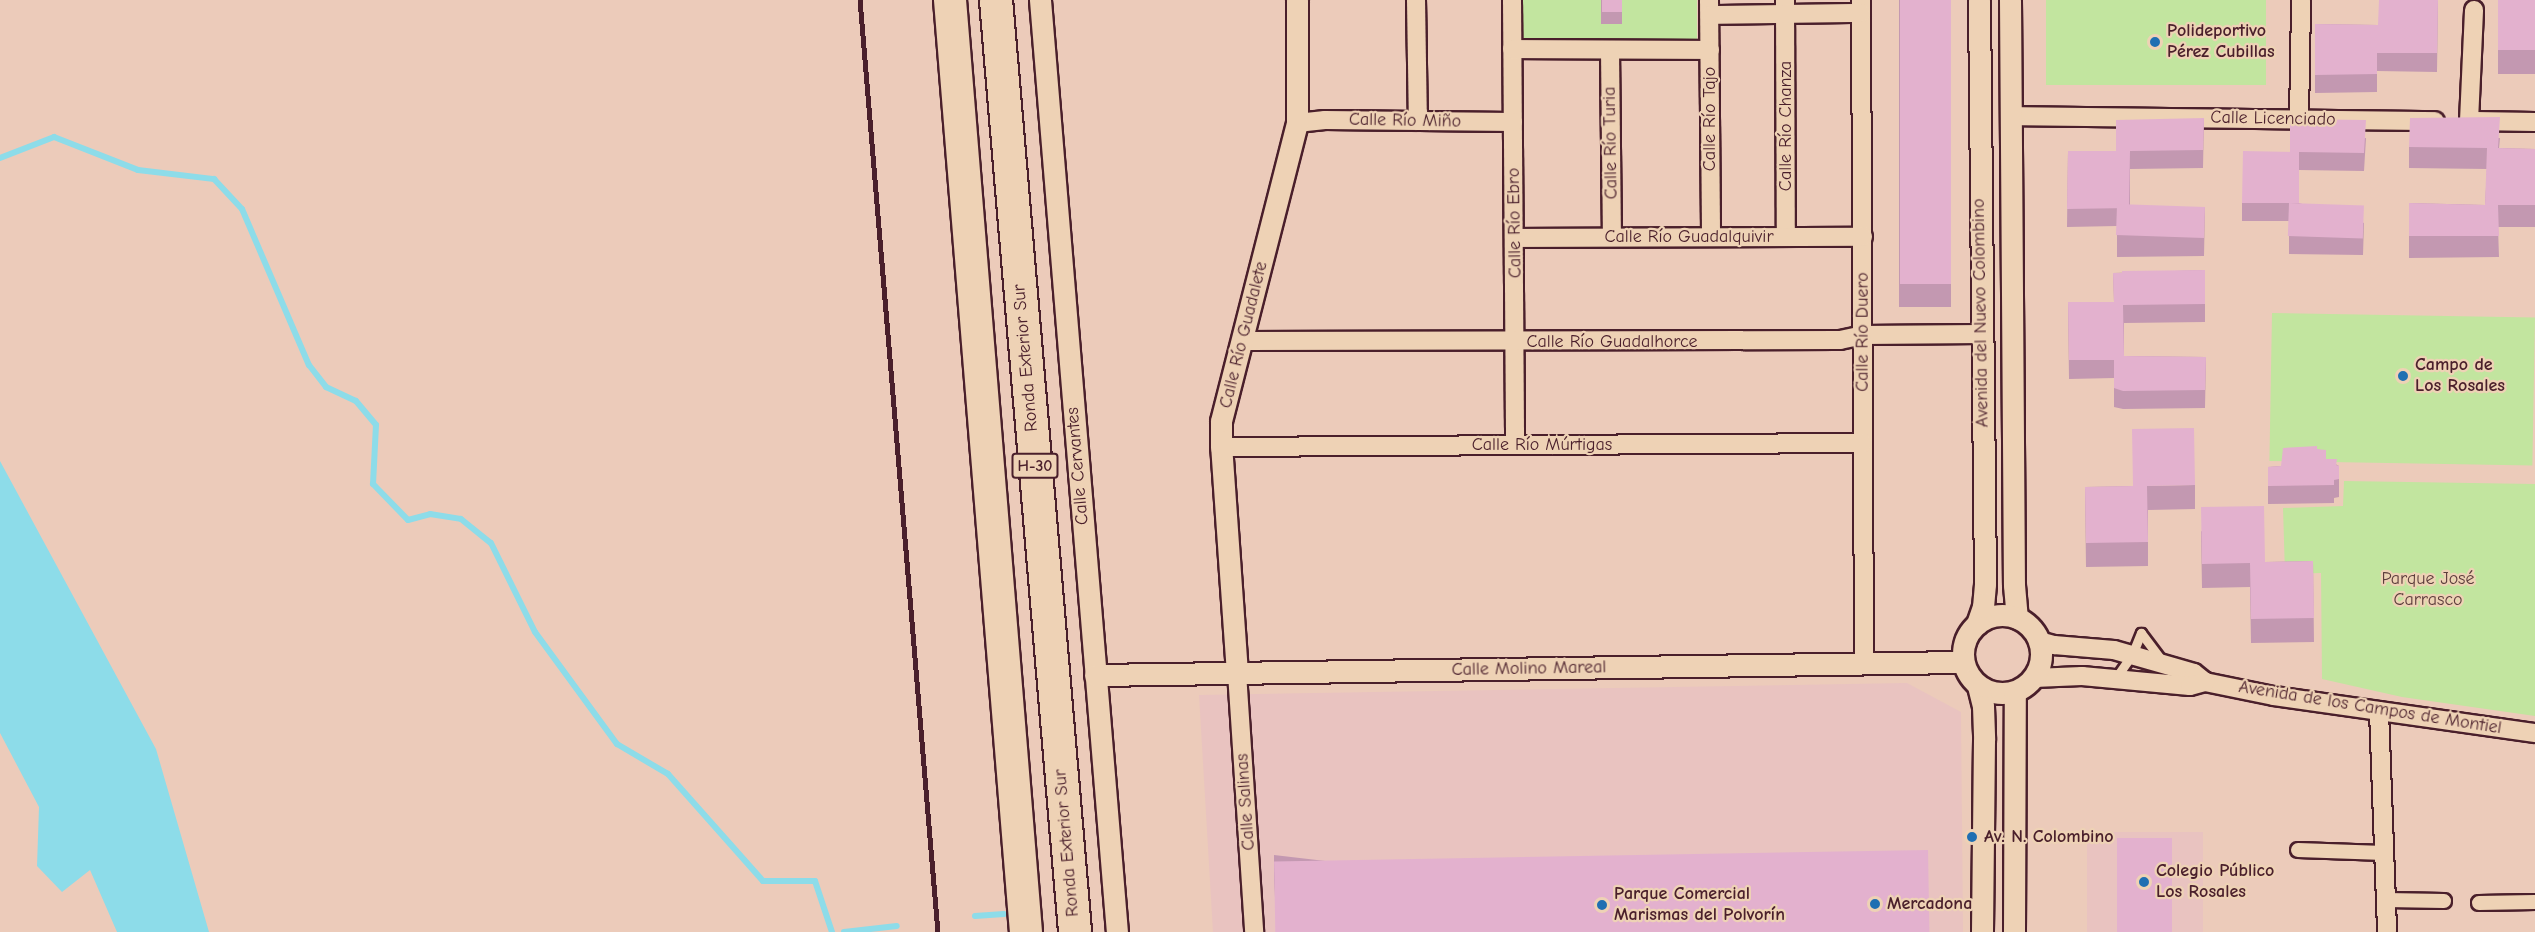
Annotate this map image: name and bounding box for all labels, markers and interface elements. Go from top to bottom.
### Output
place label: Polideportivo Pérez Cubillas [2167,21,2275,63]
marker: Polideportivo Pérez Cubillas [2148,35,2162,49]
street label: Calle Río Chanza [1775,61,1797,191]
street label: Calle Río Tajo [1699,67,1721,171]
street label: Calle Río Turia [1599,86,1623,200]
street label: Calle Licenciado [2210,107,2336,131]
street label: Calle Río Miño [1349,109,1461,133]
street label: Calle Río Ebro [1503,168,1527,278]
street label: Avenida del Nuevo Colombino [1968,198,1994,428]
street label: Calle Río Guadalquivir [1604,226,1774,248]
street label: Calle Río Guadalete [1215,259,1273,411]
street label: Calle Río Duero [1852,272,1874,392]
street label: Ronda Exterior Sur [1009,283,1043,433]
street label: Calle Río Guadalhorce [1526,331,1698,353]
place label: Campo de Los Rosales [2415,355,2505,398]
marker: Campo de Los Rosales [2396,369,2410,383]
street label: Calle Cervantes [1062,406,1094,526]
street label: Calle Río Múrtigas [1472,434,1612,456]
road number: H-30 [1011,453,1059,479]
park label: Parque José Carrasco [2381,569,2475,612]
street label: Calle Molino Mareal [1451,657,1607,681]
street label: Avenida de los Campos de Montiel [2237,677,2503,739]
street label: Calle Salinas [1232,753,1260,851]
street label: Ronda Exterior Sur [1050,768,1084,918]
place label: Av. N. Colombino [1984,826,2114,848]
marker: Av. N. Colombino [1965,830,1979,844]
place label: Colegio Público Los Rosales [2156,861,2274,904]
marker: Colegio Público Los Rosales [2137,875,2151,889]
place label: Parque Comercial Marismas del Polvorín [1614,884,1785,926]
place label: Mercadona [1887,893,1972,915]
marker: Mercadona [1868,897,1882,911]
marker: Parque Comercial Marismas del Polvorín [1595,898,1609,912]

